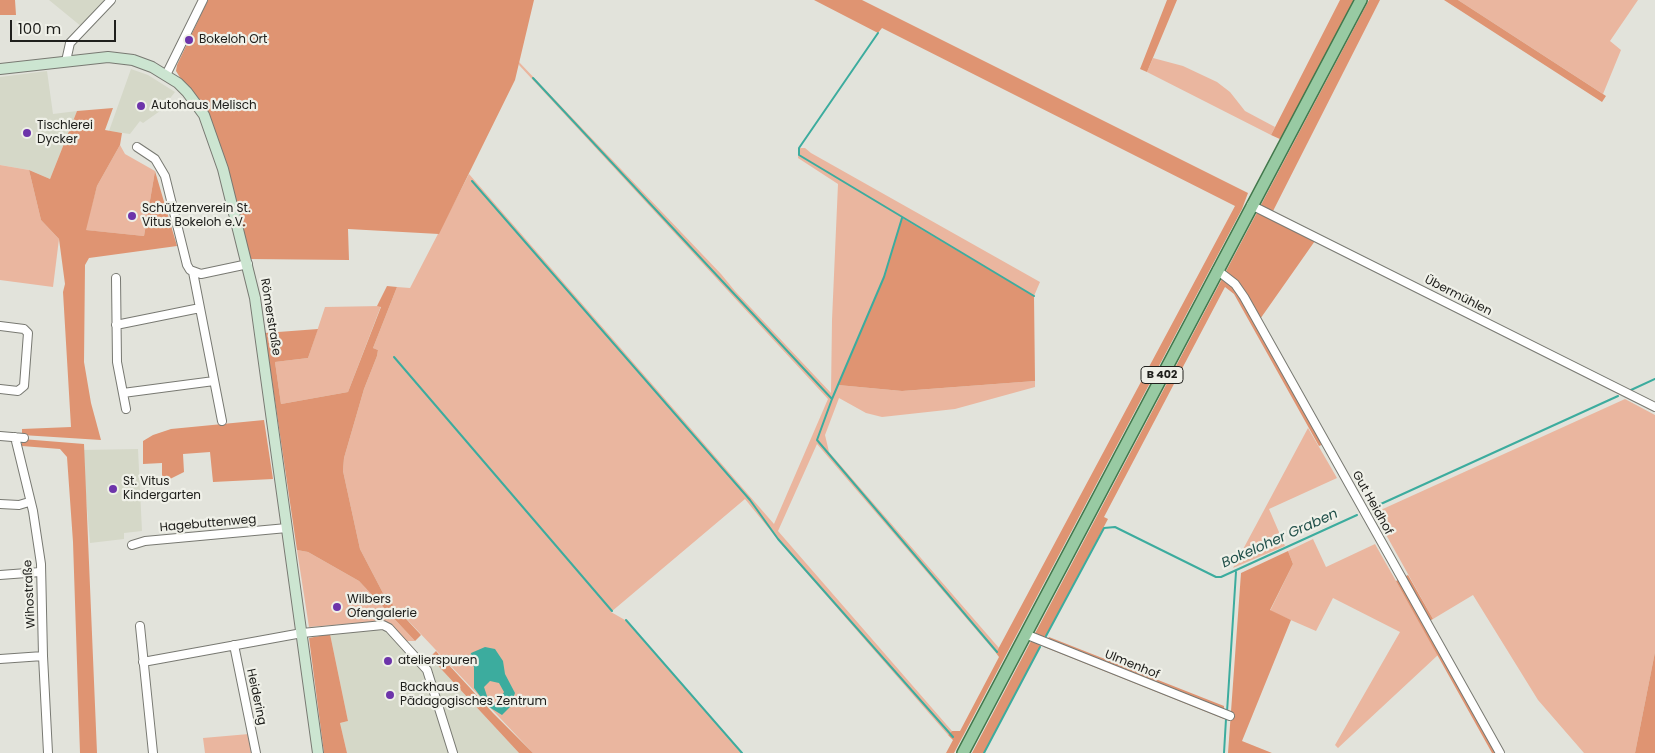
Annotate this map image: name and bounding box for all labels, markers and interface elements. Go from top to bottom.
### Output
scale bar [12,10,119,42]
text: 100 m [18,18,61,39]
place label: Bokeloh Ort [199,33,267,47]
marker: Bokeloh Ort [183,34,195,46]
place label: Autohaus Melisch [151,99,257,113]
marker: Autohaus Melisch [135,100,147,112]
place label: Tischlerei Dycker [37,119,93,147]
marker: Tischlerei Dycker [21,127,33,139]
place label: Schützenverein St. Vitus Bokeloh e.V. [142,202,250,230]
marker: Schützenverein St. Vitus Bokeloh e.V. [126,210,138,222]
street label: Übermühlen [1422,273,1494,319]
street label: Römerstraße [257,277,283,357]
road number: B 402 [1141,366,1183,384]
street label: Gut Heidhof [1349,469,1395,537]
place label: St. Vitus Kindergarten [123,475,201,503]
marker: St. Vitus Kindergarten [107,483,119,495]
water label: Bokeloher Graben [1219,506,1341,572]
street label: Hagebuttenweg [159,513,257,535]
street label: Wihostraße [21,559,39,629]
place label: Wilbers Ofengalerie [347,593,417,621]
marker: Wilbers Ofengalerie [331,601,343,613]
street label: Ulmenhof [1102,647,1162,683]
place label: atelierspuren [398,654,477,668]
marker: atelierspuren [382,655,394,667]
street label: Heidering [243,667,269,727]
place label: Backhaus Pädagogisches Zentrum [400,681,547,709]
marker: Backhaus Pädagogisches Zentrum [384,689,396,701]

